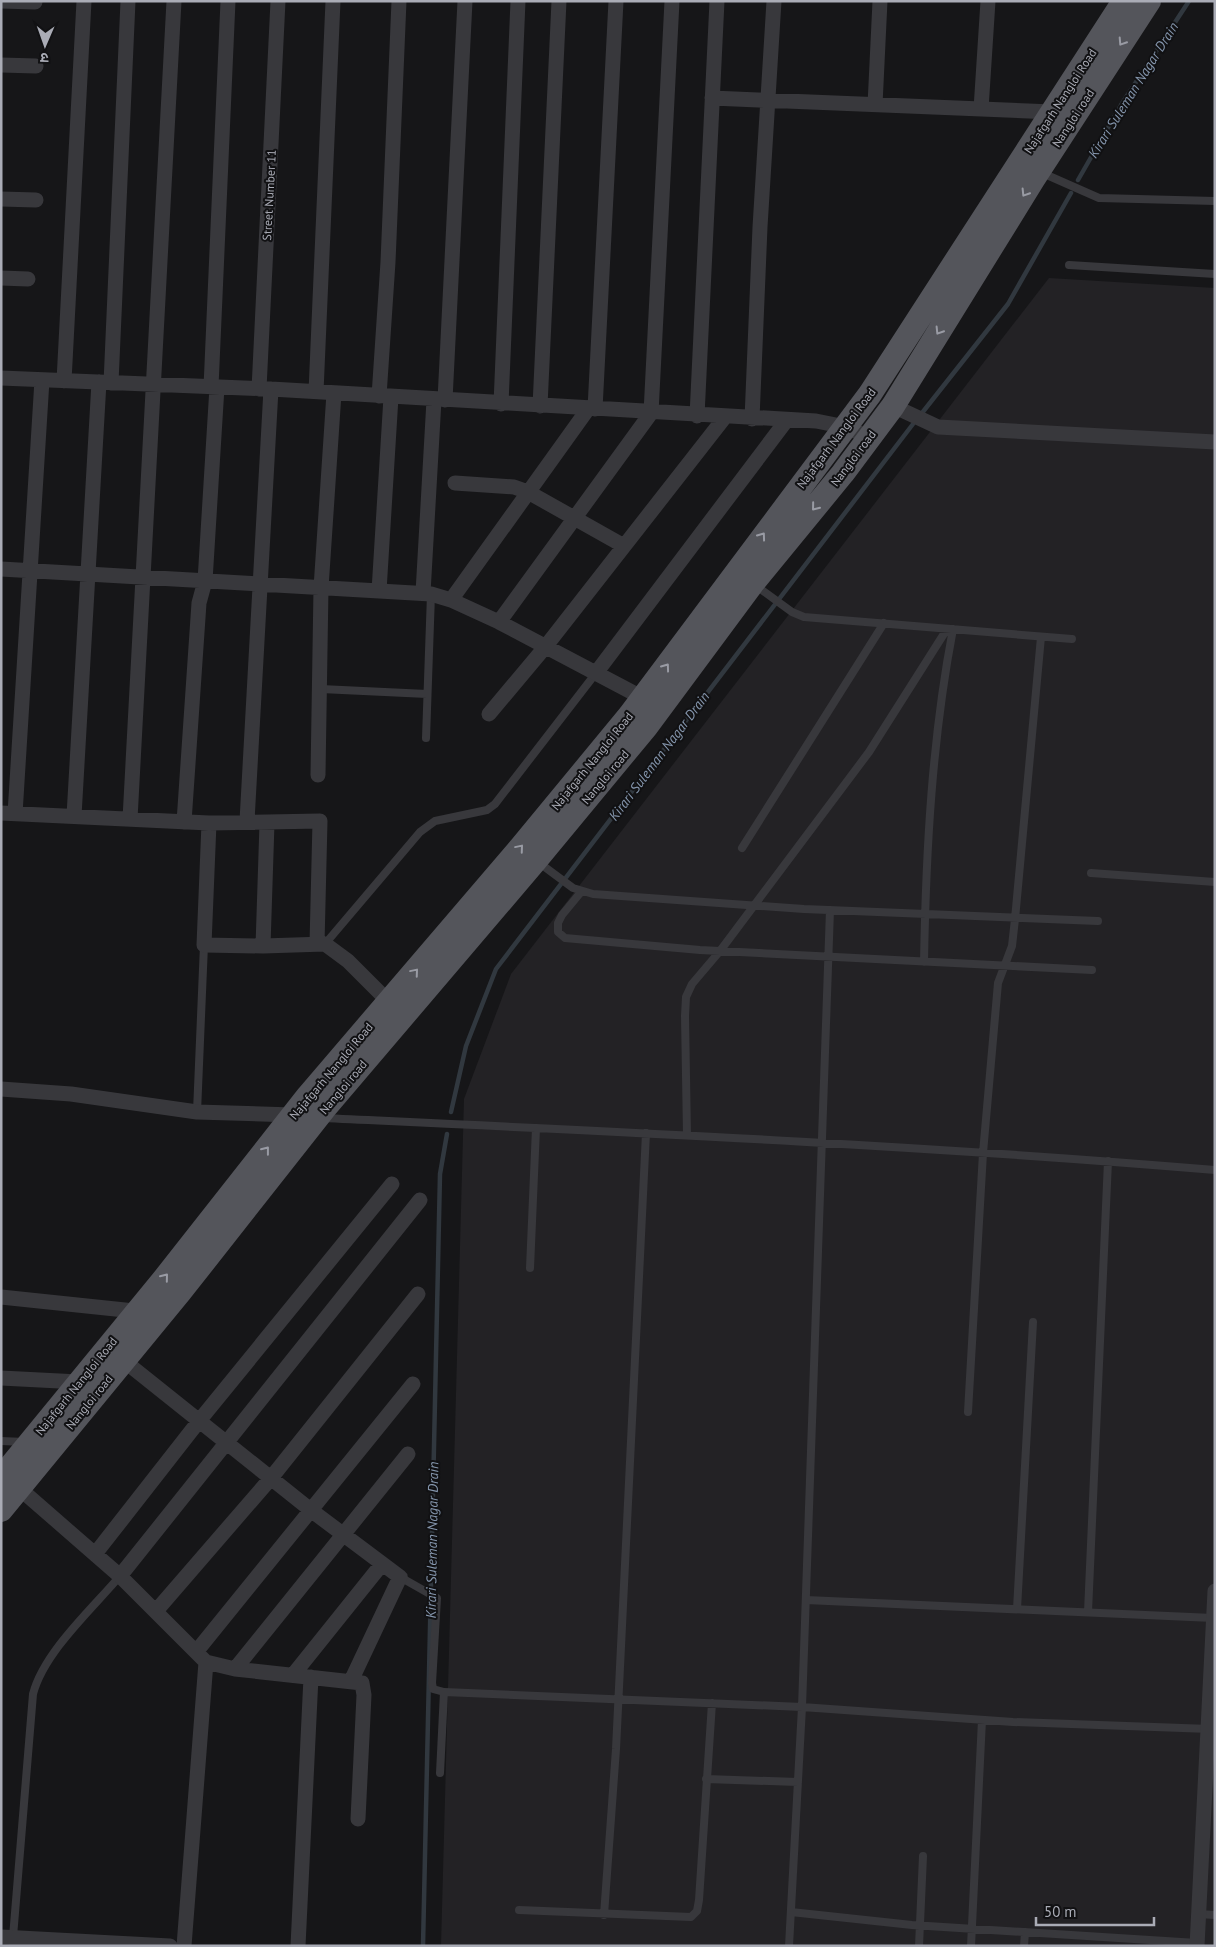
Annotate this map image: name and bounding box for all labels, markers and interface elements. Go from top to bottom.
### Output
water label: Kirari Suleman Nagar Drain [1084,19,1182,161]
north arrow [20,20,70,70]
one-way arrow [1119,37,1128,46]
street label: Najafgarh Nangloi Road [1021,46,1099,156]
text: उ [39,49,49,67]
street label: Nangloi road [1049,86,1097,150]
street label: Street Number 11 [259,149,279,241]
one-way arrow [1021,188,1031,197]
one-way arrow [936,326,945,335]
street label: Najafgarh Nangloi Road [793,385,879,491]
street label: Nangloi road [827,427,879,489]
one-way arrow [813,501,821,510]
one-way arrow [757,533,765,542]
one-way arrow [660,663,669,673]
water label: Kirari Suleman Nagar Drain [605,688,713,824]
street label: Najafgarh Nangloi Road [548,709,636,813]
street label: Nangloi road [578,747,632,807]
one-way arrow [515,844,524,853]
one-way arrow [409,968,418,977]
street label: Najafgarh Nangloi Road [286,1019,376,1123]
street label: Nangloi road [316,1057,370,1117]
one-way arrow [260,1147,268,1156]
one-way arrow [160,1274,169,1283]
street label: Najafgarh Nangloi Road [32,1334,120,1438]
street label: Nangloi road [62,1372,116,1432]
water label: Kirari Suleman Nagar Drain [422,1461,442,1619]
scale bar [1036,1894,1154,1926]
text: 50 m [1044,1902,1077,1921]

